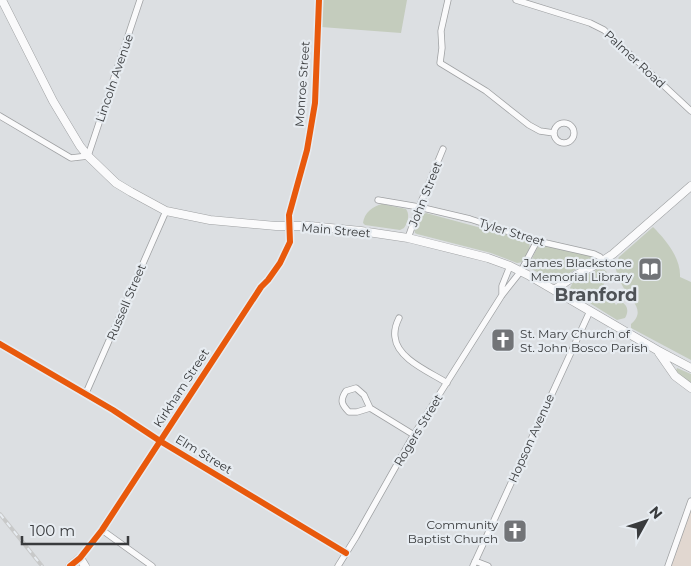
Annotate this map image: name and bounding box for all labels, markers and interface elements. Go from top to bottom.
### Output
street label: Palmer Road [601,27,669,91]
street label: Lincoln Avenue [92,32,136,124]
street label: Monroe Street [292,40,312,127]
street label: John Street [405,159,445,230]
street label: Tyler Street [477,215,547,249]
street label: Main Street [301,220,371,241]
place label: James Blackstone Memorial Library [523,255,632,284]
library icon: James Blackstone Memorial Library [637,256,663,282]
street label: Russell Street [103,261,149,342]
district label: Branford [554,284,638,306]
place label: St. Mary Church of St. John Bosco Parish [520,326,648,355]
church icon: St. Mary Church of St. John Bosco Parish [490,327,516,353]
street label: Kirkham Street [150,346,212,430]
street label: Rogers Street [391,391,446,469]
street label: Hopson Avenue [505,391,557,485]
street label: Elm Street [173,431,235,477]
north arrow [621,496,671,546]
text: N [645,503,666,523]
scale bar [22,514,129,546]
place label: Community Baptist Church [408,517,498,546]
church icon: Community Baptist Church [502,518,528,544]
text: 100 m [30,521,75,540]

